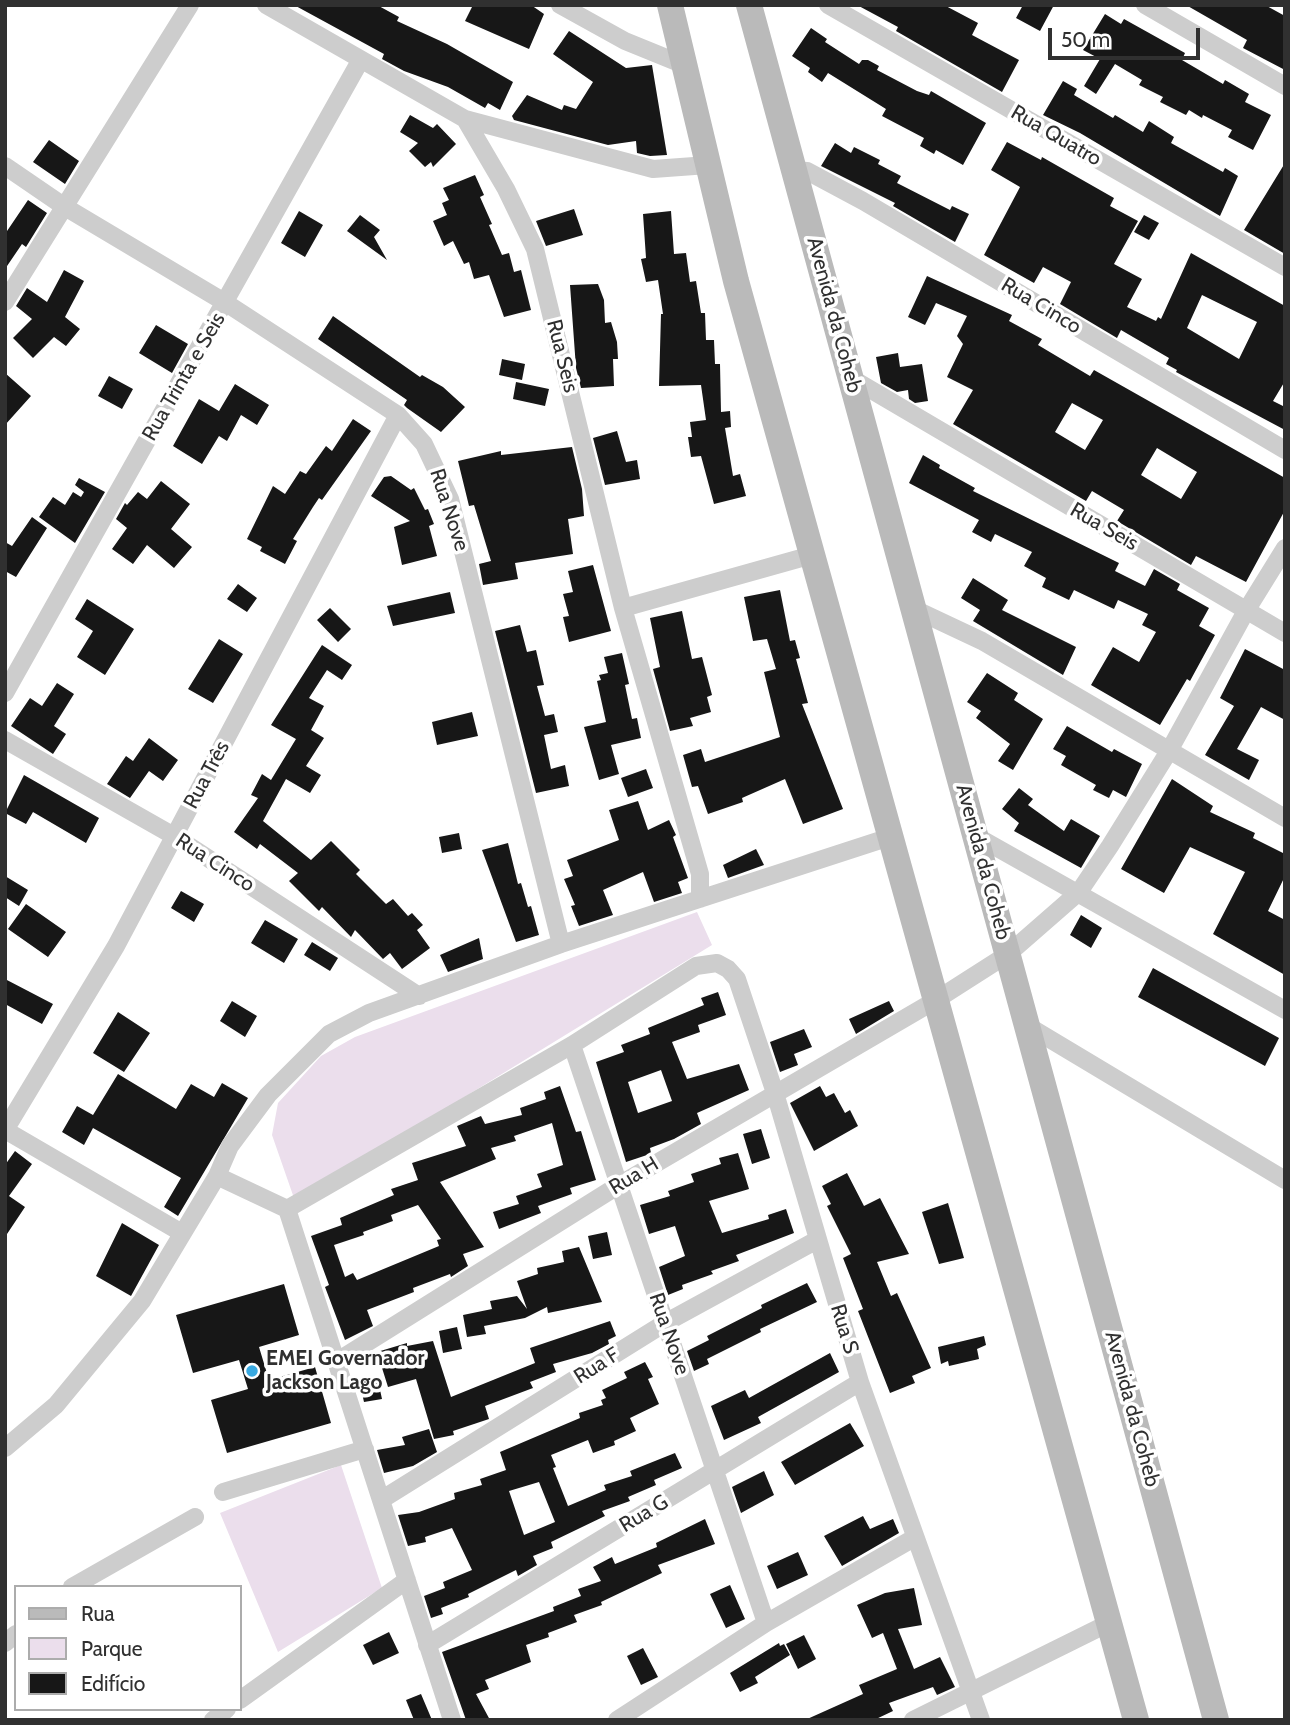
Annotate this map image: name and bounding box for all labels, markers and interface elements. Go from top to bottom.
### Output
scale bar [1052,14,1204,58]
text: 50 m [1061,27,1110,52]
street label: Rua Quatro [1006,100,1106,172]
street label: Avenida da Coheb [801,234,867,396]
street label: Rua Cinco [996,272,1086,340]
street label: Rua Trinta e Seis [137,308,231,446]
street label: Rua Seis [541,317,583,395]
street label: Rua Nove [424,466,474,554]
street label: Rua Seis [1065,497,1143,557]
street label: Rua Três [179,737,235,813]
street label: Avenida da Coheb [950,781,1016,943]
street label: Rua Cinco [171,828,259,898]
street label: Rua H [605,1152,663,1200]
street label: Rua Nove [643,1290,695,1378]
street label: Rua S [825,1301,863,1357]
street label: Avenida da Coheb [1099,1328,1165,1490]
street label: Rua F [569,1342,625,1390]
place label: EMEI Governador Jackson Lago [266,1346,424,1396]
marker: EMEI Governador Jackson Lago [244,1363,260,1379]
street label: Rua G [615,1490,673,1538]
legend [14,1585,242,1711]
text: Rua [81,1601,115,1626]
text: Parque [81,1636,143,1661]
text: Edifício [81,1671,145,1696]

